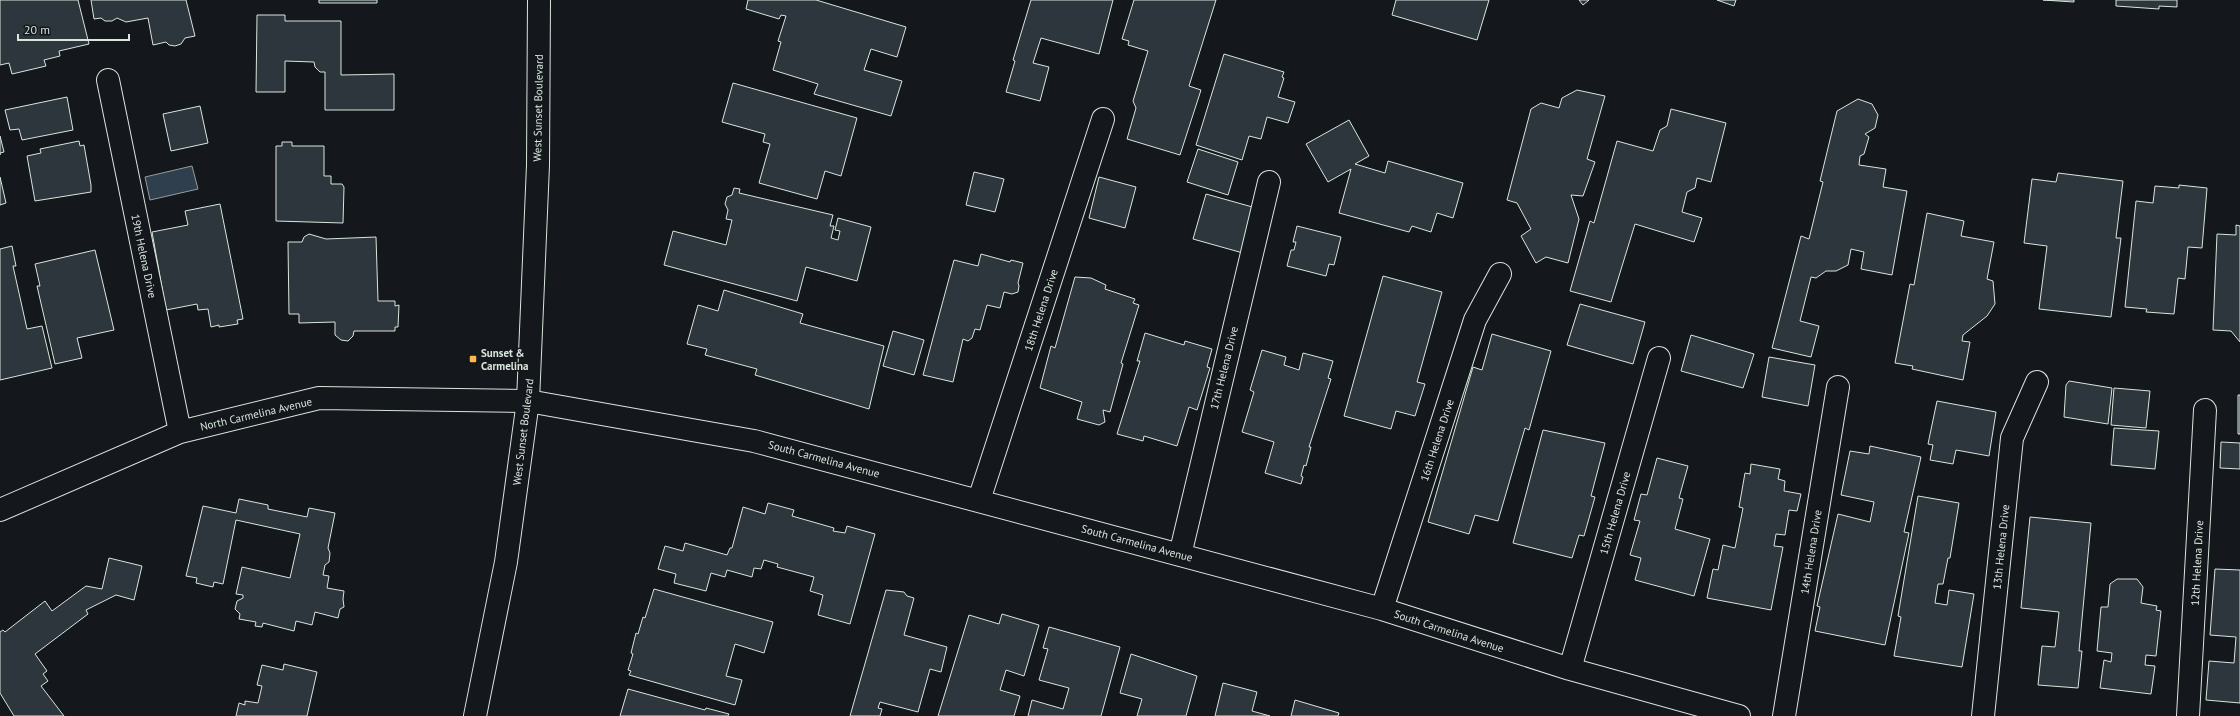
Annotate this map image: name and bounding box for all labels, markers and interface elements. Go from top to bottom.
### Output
scale bar [18,16,129,42]
text: 20 m [24,22,50,37]
street label: West Sunset Boulevard [530,54,546,162]
street label: 19th Helena Drive [128,213,160,300]
street label: 18th Helena Drive [1021,267,1061,353]
street label: 17th Helena Drive [1207,325,1241,411]
place label: Sunset & Carmelina [481,346,528,373]
marker: Sunset & Carmelina [468,354,478,364]
street label: West Sunset Boulevard [510,378,537,486]
street label: North Carmelina Avenue [199,394,314,434]
street label: 16th Helena Drive [1417,397,1457,483]
street label: South Carmelina Avenue [767,437,882,481]
street label: 15th Helena Drive [1596,470,1634,556]
street label: 13th Helena Drive [1990,503,2012,590]
street label: 14th Helena Drive [1797,508,1825,595]
street label: 12th Helena Drive [2188,520,2206,606]
street label: South Carmelina Avenue [1080,521,1195,565]
street label: South Carmelina Avenue [1392,607,1506,656]

